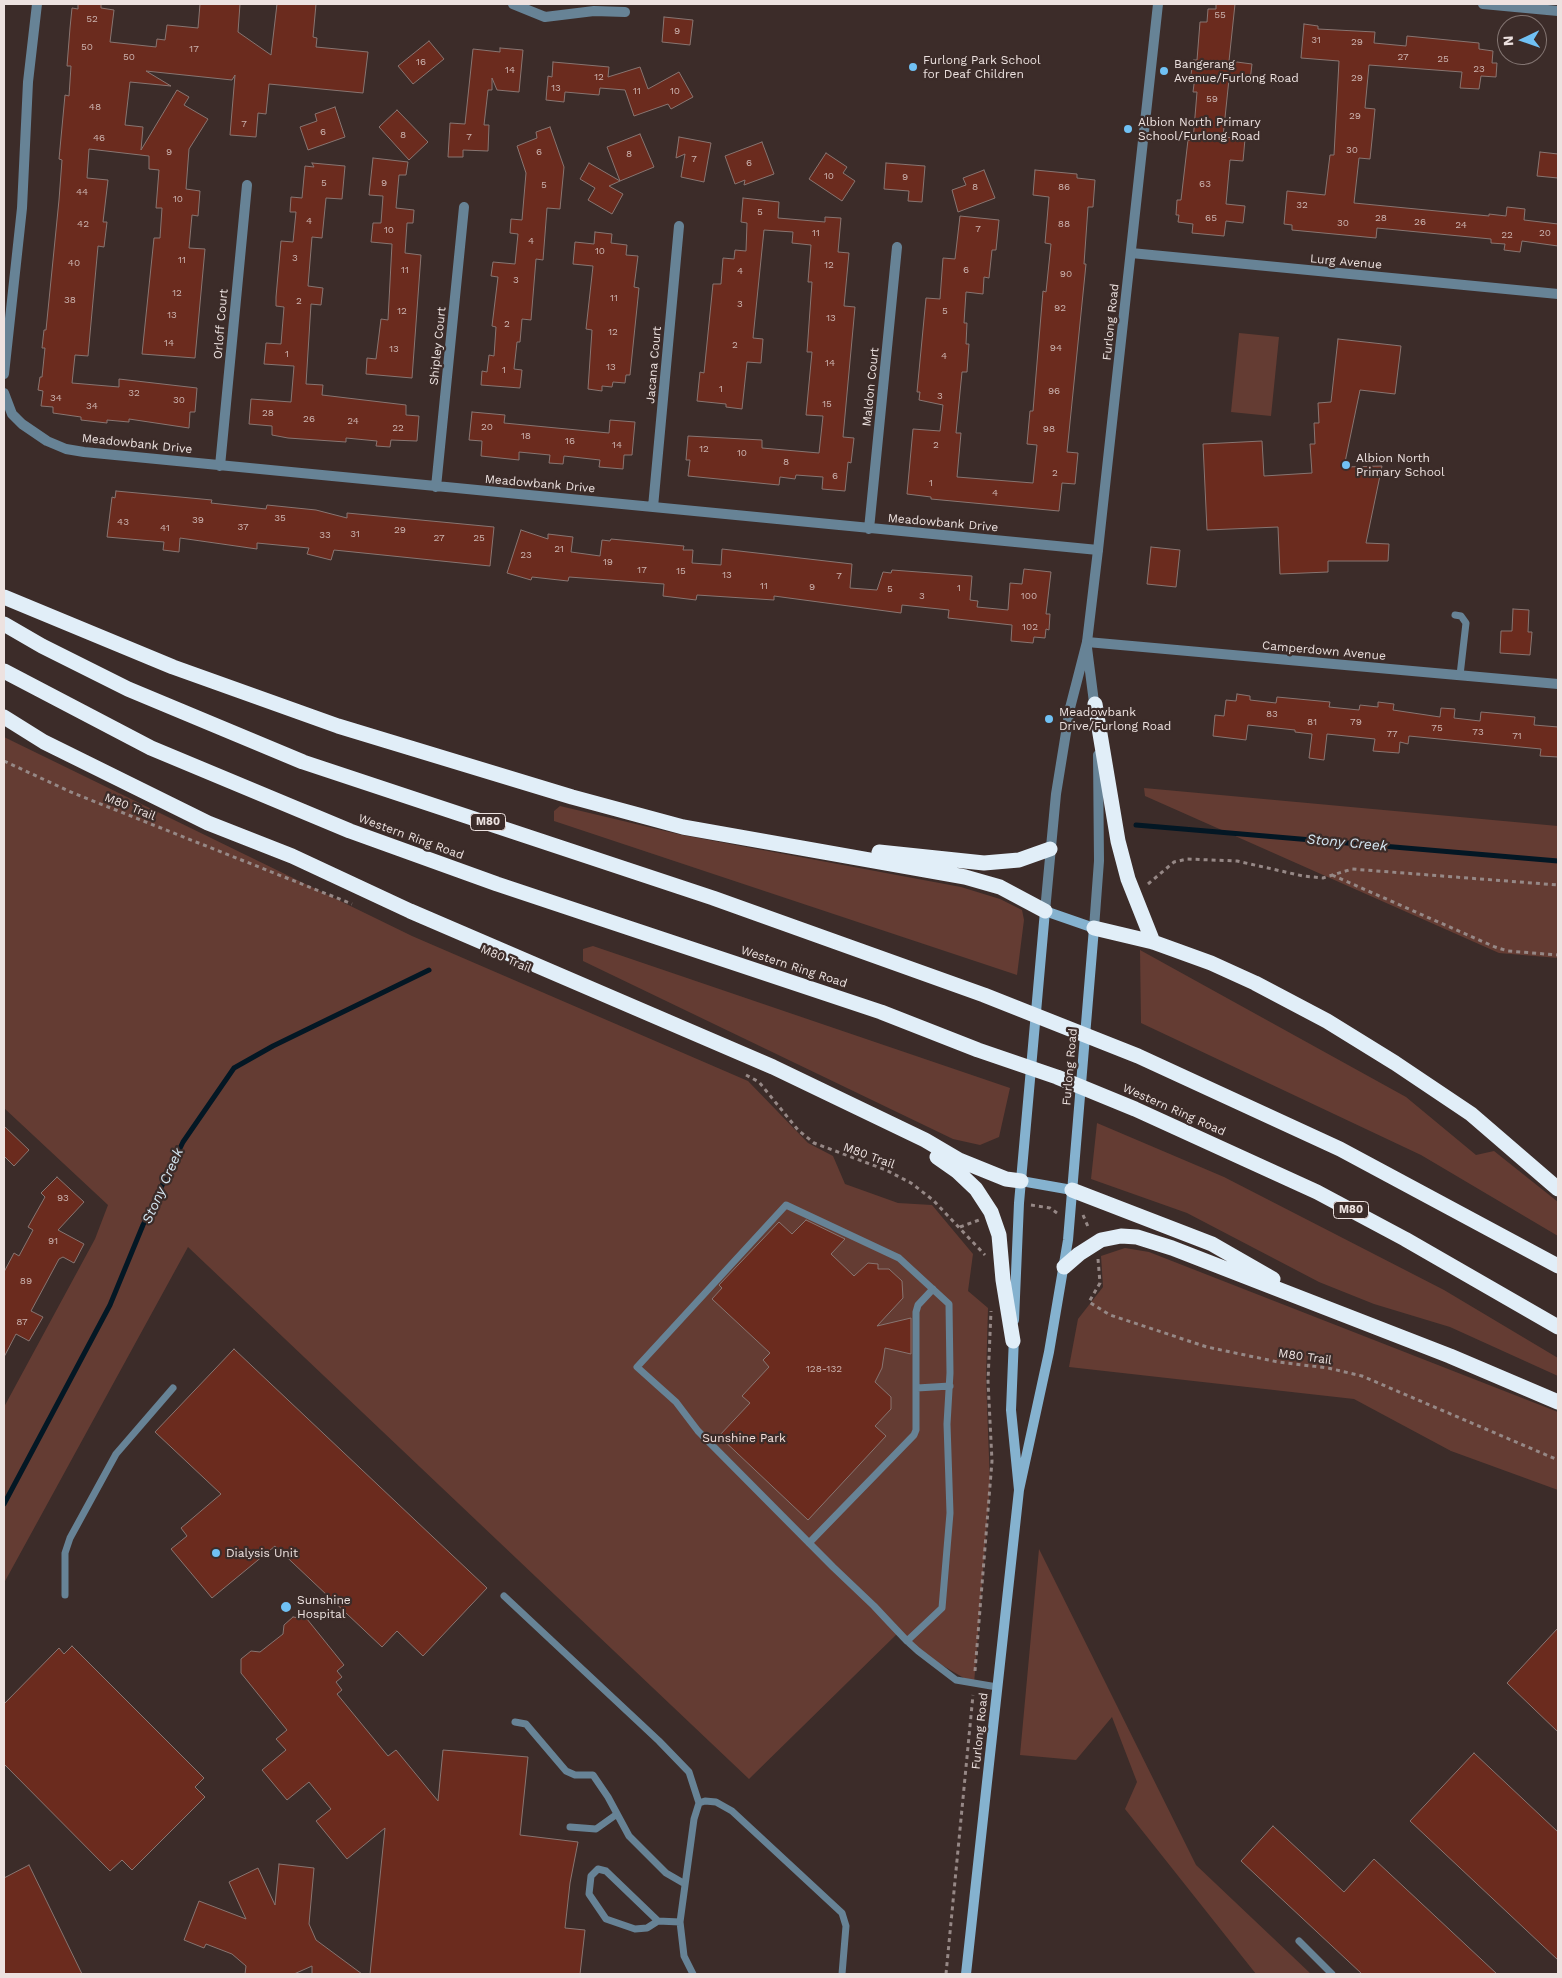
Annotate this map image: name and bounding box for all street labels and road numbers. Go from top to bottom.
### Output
street label: Lurg Avenue [1310,252,1382,272]
street label: Furlong Road [1100,283,1122,361]
street label: Orloff Court [211,288,231,360]
street label: Shipley Court [427,306,449,386]
street label: Jacana Court [643,326,665,404]
street label: Maldon Court [860,347,882,427]
street label: Meadowbank Drive [81,431,193,457]
street label: Meadowbank Drive [484,472,596,496]
street label: Meadowbank Drive [887,511,999,535]
street label: Camperdown Avenue [1262,638,1386,664]
street label: M80 Trail [102,790,158,824]
street label: Western Ring Road [356,811,466,863]
road number: M80 [470,814,506,830]
street label: M80 Trail [478,942,534,976]
street label: Western Ring Road [739,943,849,991]
street label: Furlong Road [1059,1028,1081,1106]
street label: Western Ring Road [1120,1081,1228,1139]
street label: M80 Trail [841,1140,897,1172]
road number: M80 [1334,1202,1368,1218]
street label: M80 Trail [1277,1346,1333,1368]
street label: Furlong Road [969,1692,991,1770]

